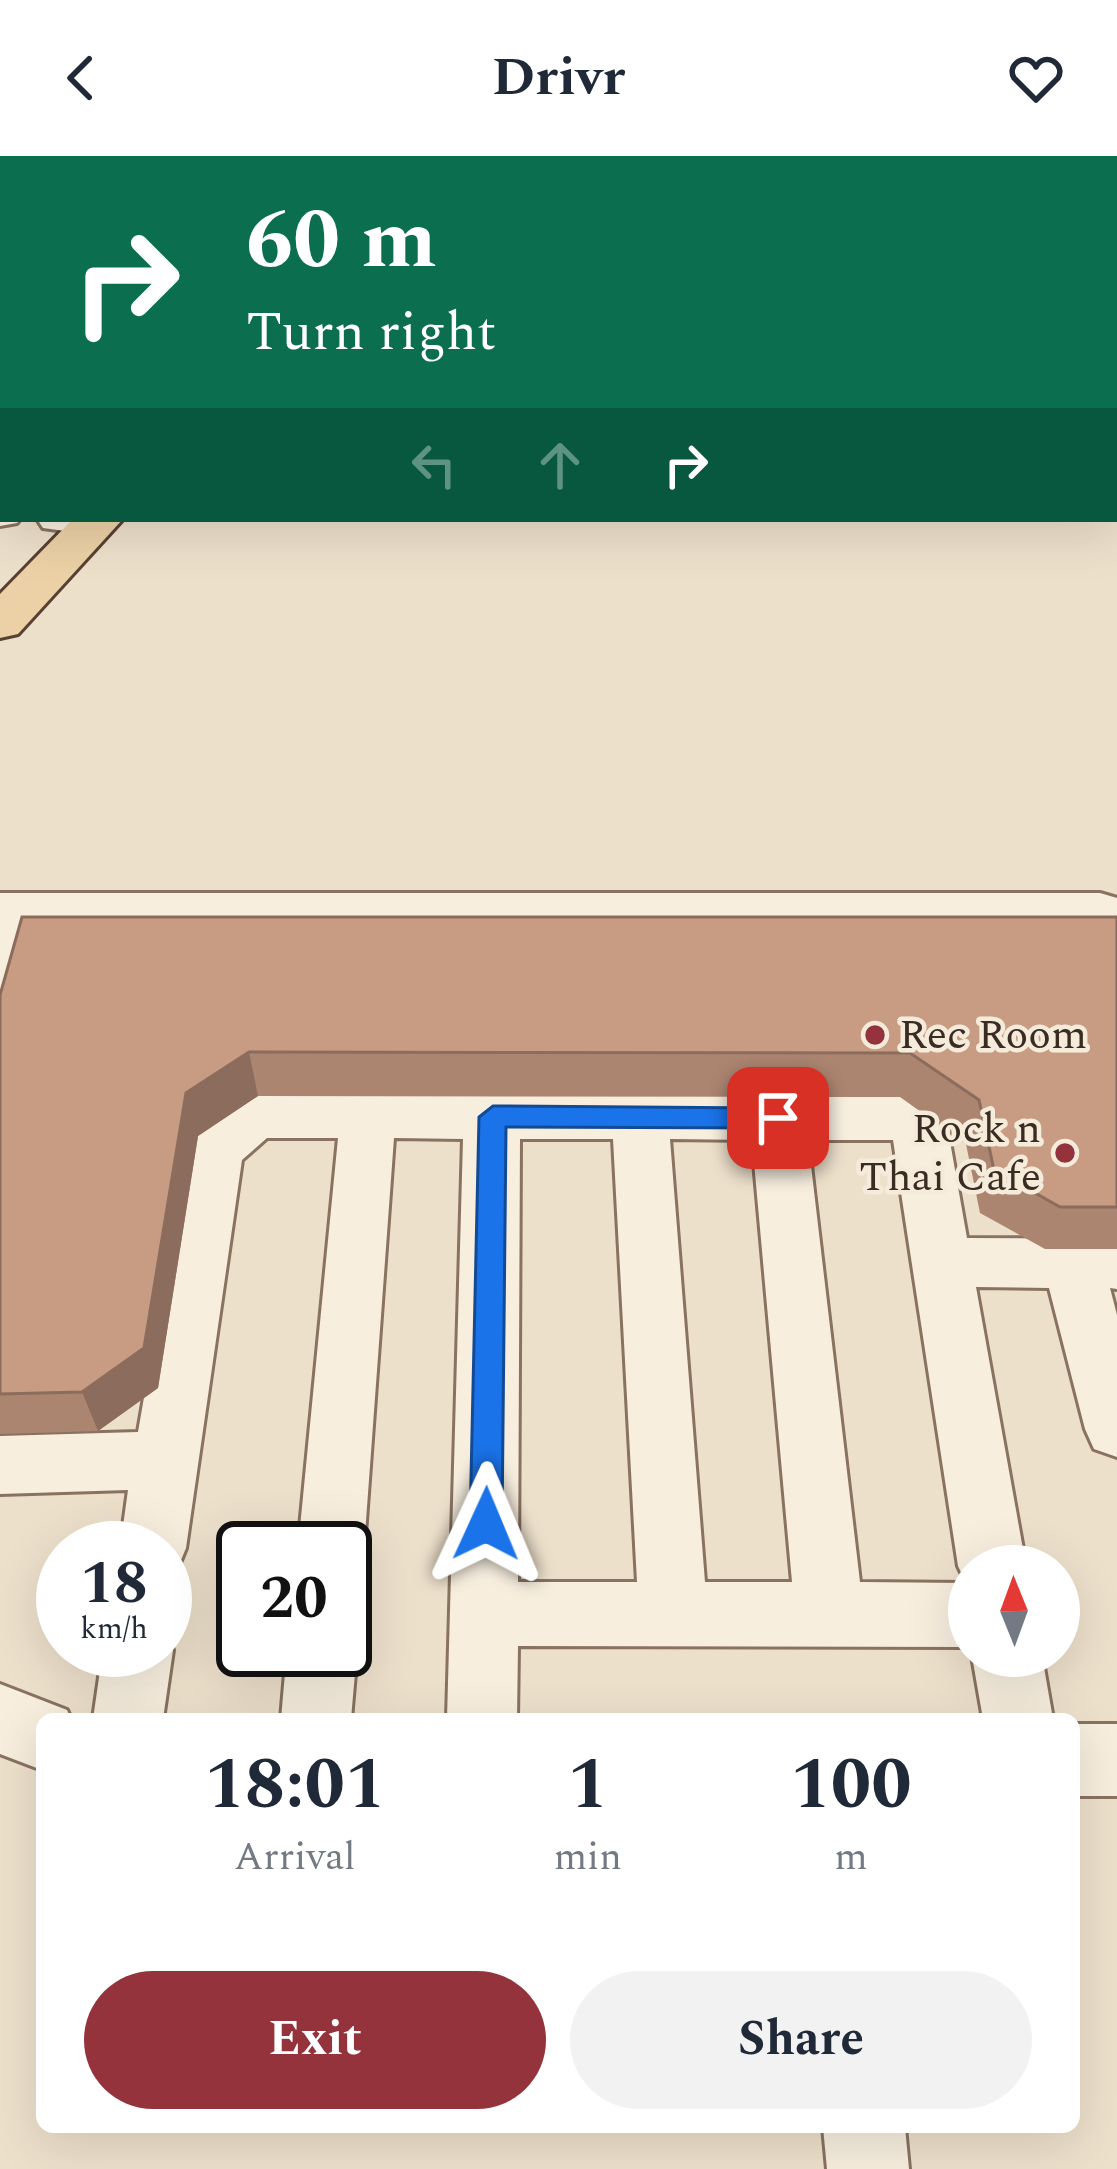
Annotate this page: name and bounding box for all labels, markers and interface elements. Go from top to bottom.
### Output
text: Drivr [492,37,625,119]
icon: back [48,45,114,111]
icon: heart [1003,45,1069,111]
text: 60 m [246,177,437,305]
icon: right [48,204,204,360]
text: Turn right [246,292,496,374]
icon: left [401,432,467,498]
icon: ahead [527,432,593,498]
icon: right [653,432,719,498]
place label: Rec Room [899,1004,1087,1067]
marker: Rec Room [862,1022,888,1048]
pin [727,1067,829,1169]
icon: arrive [745,1085,811,1151]
place label: Rock n Thai Cafe [859,1098,1041,1209]
marker: Rock n Thai Cafe [1052,1140,1078,1166]
position arrow [423,1461,549,1587]
speed limit sign: 20 [216,1521,372,1677]
text: 18 [80,1538,148,1630]
north arrow [948,1545,1080,1677]
map controls [948,1545,1080,1677]
text: km/h [80,1606,148,1652]
text: 18:01 [204,1731,385,1840]
text: 1 [568,1731,608,1840]
text: 100 [790,1731,912,1840]
text: Arrival [234,1828,356,1887]
text: min [554,1828,622,1887]
text: m [834,1828,868,1887]
button: Exit [84,1971,546,2109]
button: Share [570,1971,1032,2109]

